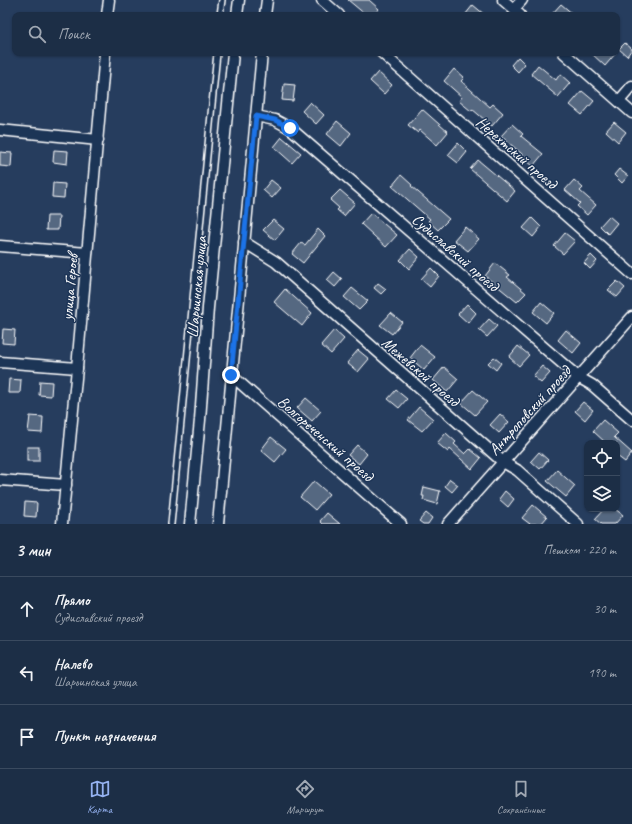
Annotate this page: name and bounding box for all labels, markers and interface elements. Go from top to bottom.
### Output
search box [12,12,620,56]
icon: search [26,23,48,45]
text: Поиск [58,25,90,44]
street label: Нерехтский проезд [472,112,562,194]
route start [281,119,299,137]
street label: Судиславский проезд [408,210,504,297]
street label: Шарьинская улица [183,235,211,339]
street label: улица Героев [57,249,83,322]
street label: Межевской проезд [377,333,464,412]
street label: Антроповский проезд [484,361,576,460]
route end [222,366,240,384]
street label: Волгореченский проезд [273,392,378,487]
map controls [584,440,620,512]
button: locate [584,440,620,476]
button: layers [584,476,620,512]
text: 3 мин [16,540,51,561]
text: Пешком · 220 m [543,542,616,558]
text: Прямо [54,591,90,610]
icon: ahead [16,598,38,620]
text: 30 m [594,601,616,617]
text: Судиславский проезд [54,610,142,626]
text: Налево [54,655,92,674]
icon: left [16,662,38,684]
text: 190 m [588,665,616,681]
text: Шарьинская улица [54,674,137,690]
icon: arrive [16,726,38,748]
text: Пункт назначения [54,727,156,746]
tab: Карта [87,778,112,816]
tab: Маршрут [287,778,323,816]
tab: Сохранённые [497,778,545,816]

